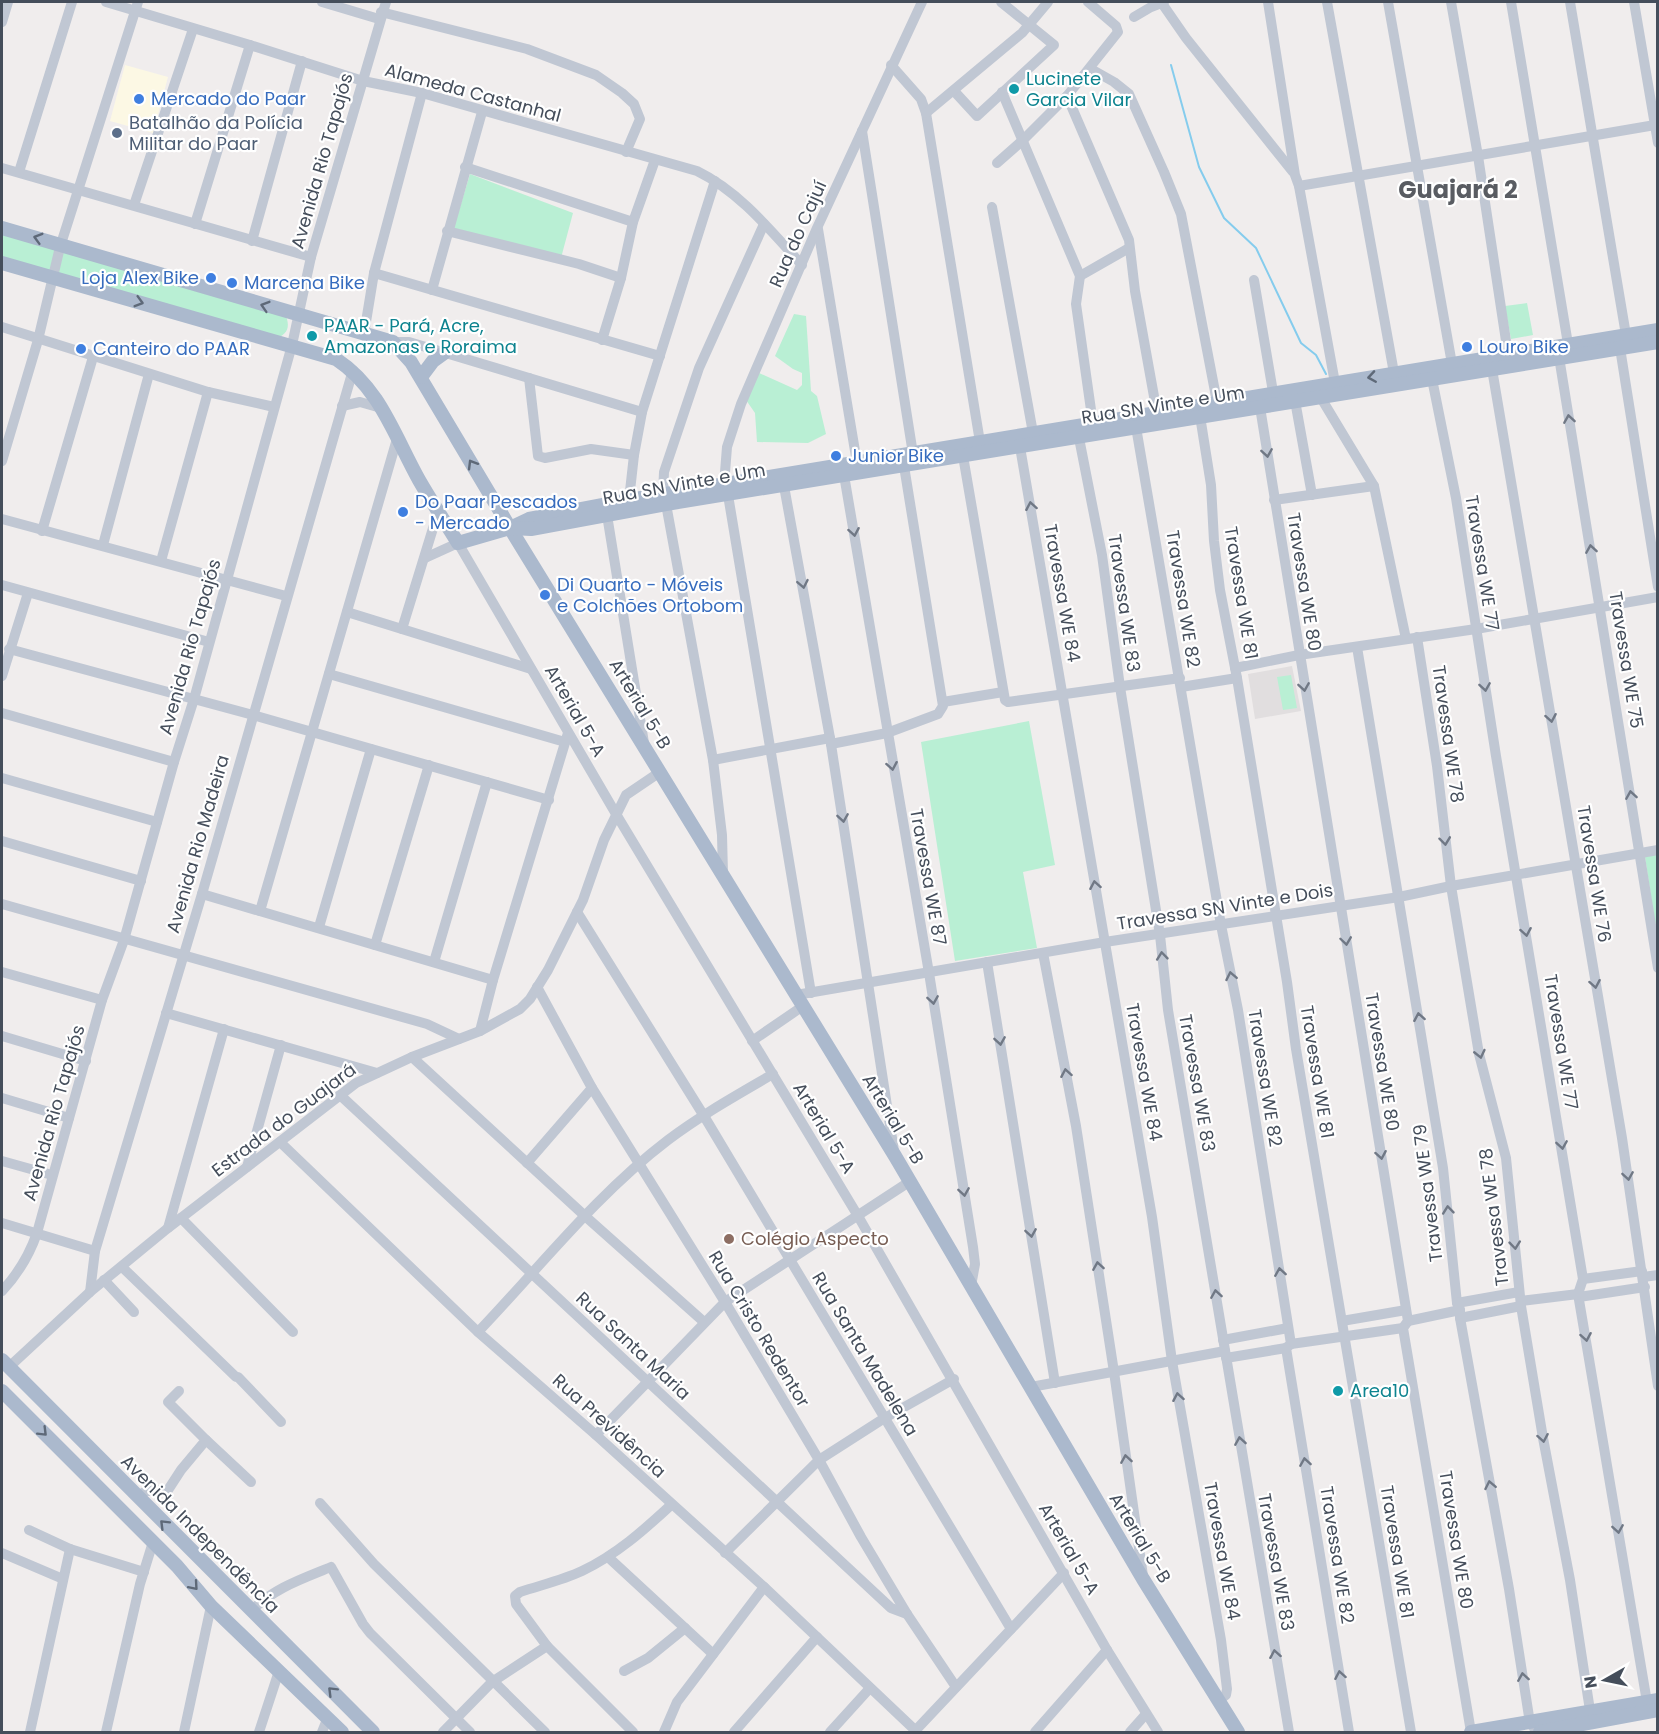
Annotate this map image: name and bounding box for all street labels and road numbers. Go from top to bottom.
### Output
street label: Alameda Castanhal [382,57,564,128]
street label: Avenida Rio Tapajós [284,70,359,252]
street label: Rua do Cajuí [763,176,832,291]
street label: Rua SN Vinte e Um [1080,379,1246,430]
street label: Rua SN Vinte e Um [601,457,767,510]
street label: Travessa WE 77 [1459,493,1506,633]
street label: Travessa WE 80 [1281,511,1328,653]
street label: Travessa WE 84 [1038,522,1087,664]
street label: Travessa WE 81 [1219,525,1264,661]
street label: Travessa WE 82 [1160,528,1207,670]
street label: Travessa WE 83 [1102,532,1147,674]
street label: Avenida Rio Tapajós [152,556,227,738]
street label: Travessa WE 75 [1603,590,1650,730]
street label: Arterial 5-B [604,654,677,754]
street label: Arterial 5-A [539,660,612,761]
street label: Travessa WE 78 [1426,664,1471,804]
street label: Avenida Rio Madeira [160,752,235,936]
street label: Travessa WE 76 [1571,804,1618,944]
street label: Travessa WE 87 [904,807,953,947]
street label: Travessa SN Vinte e Dois [1115,877,1335,936]
street label: Travessa WE 77 [1538,972,1585,1112]
street label: Travessa WE 80 [1359,991,1406,1133]
street label: Travessa WE 84 [1120,1001,1169,1143]
street label: Travessa WE 81 [1295,1004,1340,1140]
street label: Travessa WE 82 [1242,1007,1289,1149]
street label: Travessa WE 83 [1173,1012,1222,1154]
street label: Avenida Rio Tapajós [16,1022,91,1204]
street label: Estrada do Guajará [206,1057,361,1182]
street label: Arterial 5-B [857,1069,930,1169]
street label: Arterial 5-A [787,1077,862,1178]
street label: Travessa WE 79 [1407,1123,1448,1263]
street label: Travessa WE 78 [1473,1147,1514,1287]
street label: Rua Cristo Redentor [703,1246,816,1412]
street label: Rua Santa Madelena [806,1267,924,1441]
street label: Rua Santa Maria [571,1286,696,1405]
street label: Rua Previdência [547,1368,671,1483]
street label: Avenida Independência [116,1449,285,1618]
street label: Travessa WE 80 [1433,1469,1480,1611]
street label: Travessa WE 84 [1198,1480,1247,1622]
street label: Travessa WE 82 [1314,1484,1361,1626]
street label: Travessa WE 81 [1375,1484,1420,1620]
street label: Arterial 5-B [1104,1488,1177,1588]
street label: Travessa WE 83 [1252,1491,1301,1633]
street label: Arterial 5-A [1033,1498,1106,1599]

